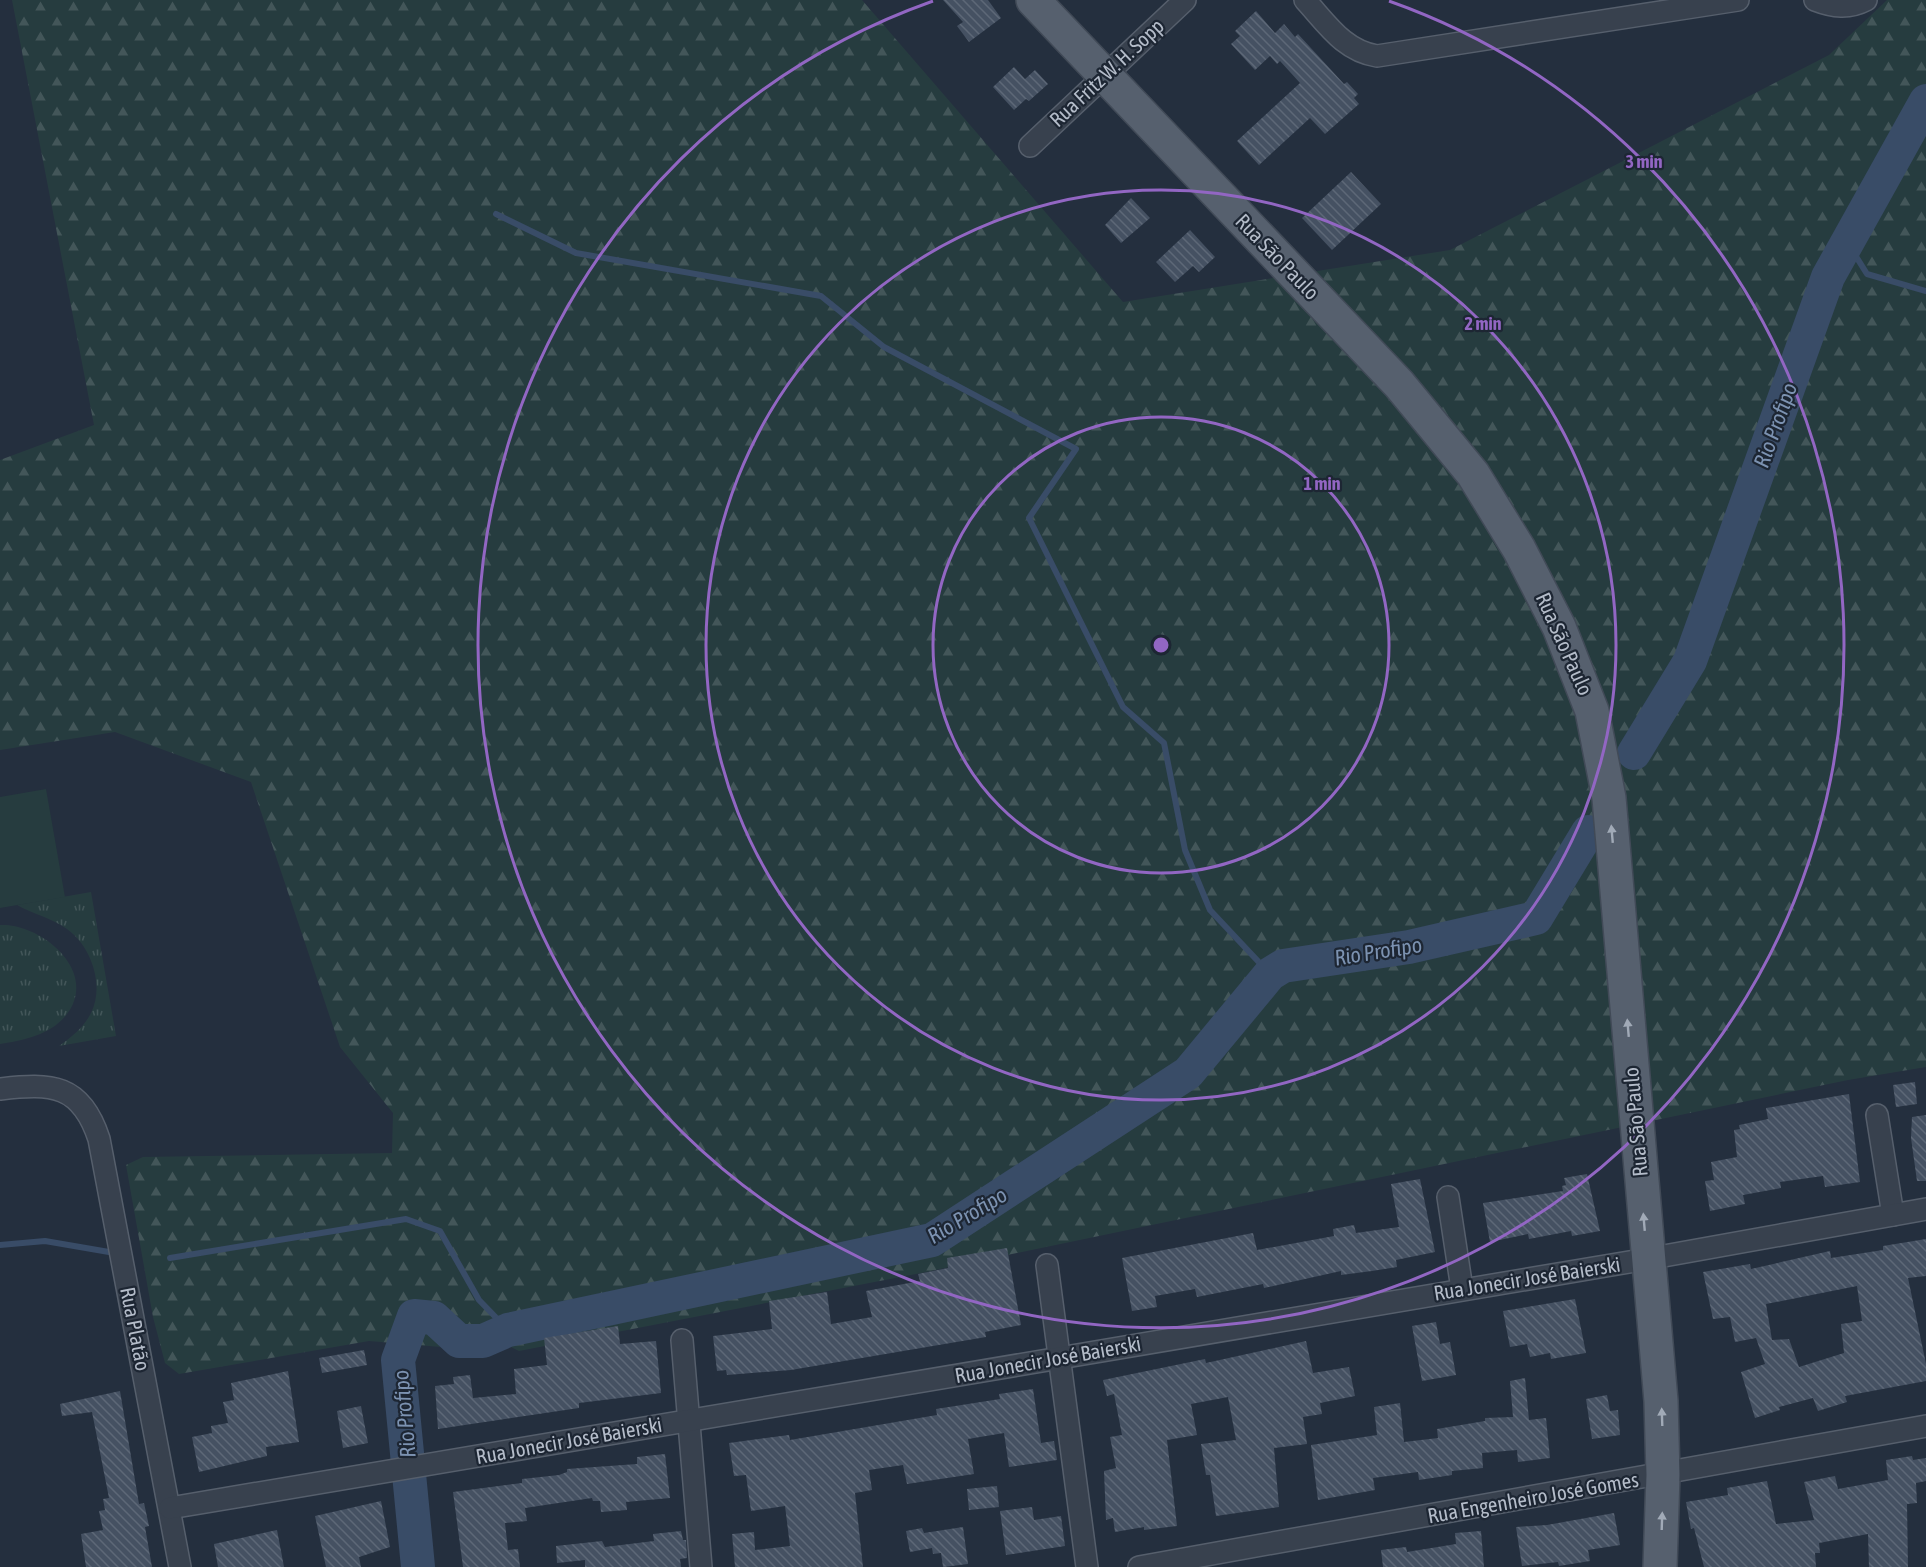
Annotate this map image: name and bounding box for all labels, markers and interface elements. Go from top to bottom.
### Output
street label: Rua Fritz W. H. Sopp [1044,13,1168,131]
text: 3 min [1626,151,1663,172]
street label: Rua São Paulo [1231,209,1324,304]
text: 2 min [1465,313,1502,334]
water label: Rio Profipo [1748,379,1802,471]
text: 1 min [1304,473,1341,494]
street label: Rua São Paulo [1532,589,1598,699]
centre of rings [1151,635,1171,655]
one-way arrow [1608,824,1617,843]
water label: Rio Profipo [1332,931,1424,971]
one-way arrow [1624,1019,1633,1038]
street label: Rua São Paulo [1618,1066,1652,1178]
water label: Rio Profipo [922,1181,1012,1249]
one-way arrow [1640,1213,1649,1232]
street label: Rua Jonecir José Baierski [1432,1251,1622,1305]
street label: Rua Platão [116,1285,156,1373]
street label: Rua Jonecir José Baierski [953,1331,1143,1387]
water label: Rio Profipo [387,1369,421,1459]
one-way arrow [1657,1407,1666,1426]
street label: Rua Jonecir José Baierski [474,1412,664,1468]
street label: Rua Engenheiro José Gomes [1426,1467,1640,1527]
one-way arrow [1657,1512,1666,1531]

